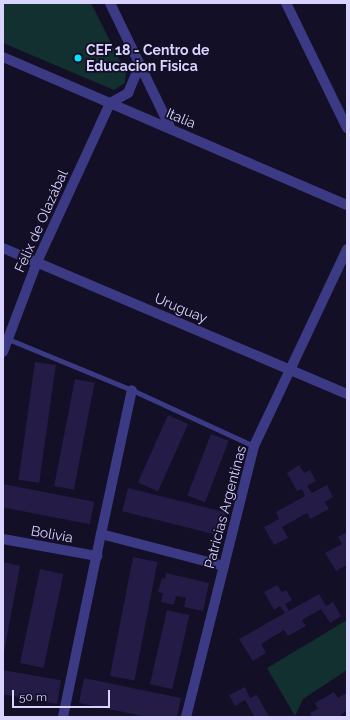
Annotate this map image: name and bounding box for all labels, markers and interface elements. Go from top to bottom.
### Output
place label: CEF 18 - Centro de Educacion Fisica [86,42,210,74]
marker: CEF 18 - Centro de Educacion Fisica [73,53,83,63]
street label: Italia [164,104,198,132]
street label: Félix de Olazábal [11,167,71,275]
street label: Uruguay [152,289,210,327]
street label: Patricias Argentinas [200,443,250,571]
street label: Bolivia [30,522,74,546]
scale bar [14,682,112,708]
text: 50 m [19,690,47,704]

